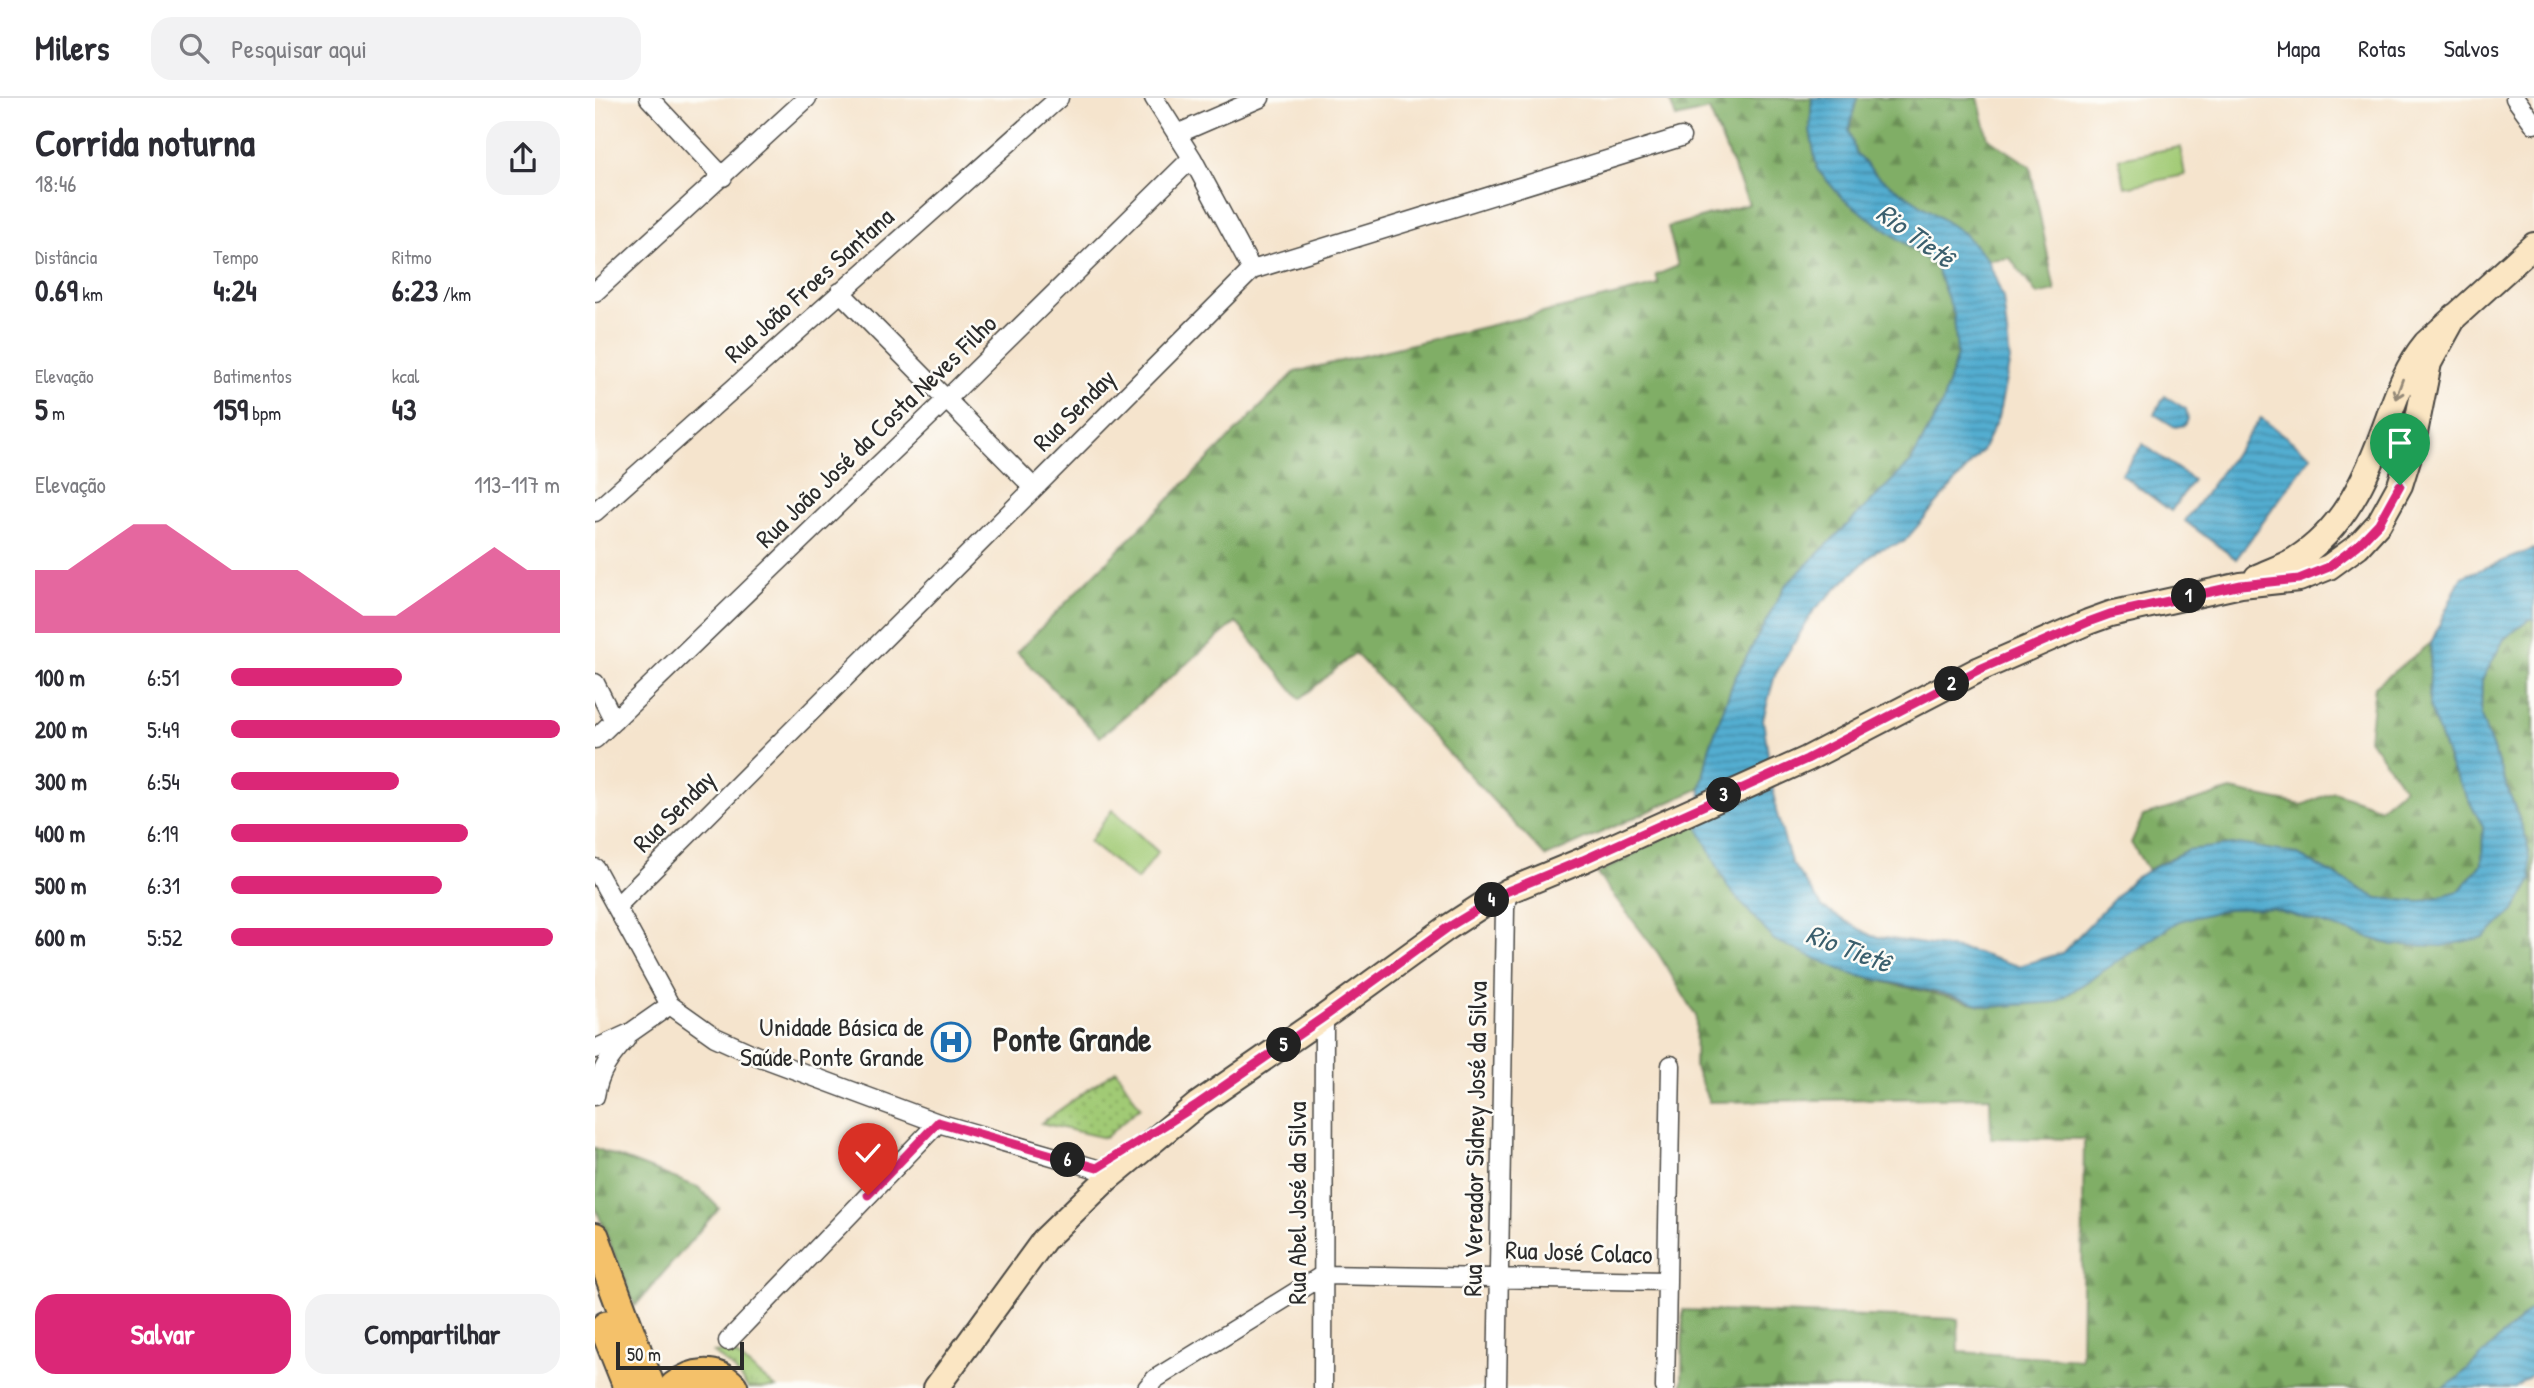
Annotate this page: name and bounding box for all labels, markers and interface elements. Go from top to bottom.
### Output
search box [151,17,641,80]
text: Milers [35,26,109,70]
icon: search [175,29,213,67]
text: Pesquisar aqui [231,31,367,66]
text: Mapa [2277,32,2320,64]
text: Rotas [2358,32,2406,64]
text: Salvos [2444,32,2499,64]
text: Corrida noturna [35,116,255,168]
button: share [486,121,560,195]
text: 18:46 [35,168,76,199]
water label: Rio Tietê [1869,194,1964,277]
street label: Rua João Froes Santana [716,199,901,370]
text: Distância [35,244,97,270]
text: Tempo [213,244,259,270]
text: Ritmo [392,244,432,270]
text: 0.69 [35,270,78,310]
text: 4:24 [213,270,257,310]
text: 6:23 [392,270,438,310]
text: km [78,281,103,307]
text: /km [438,281,471,307]
street label: Rua João José da Costa Neves Filho [747,306,1004,555]
street label: Rua Senday [1025,361,1123,459]
text: Elevação [35,363,94,389]
text: Batimentos [213,363,292,389]
text: kcal [392,363,419,389]
one-way arrow [2392,377,2404,399]
text: 5 [35,389,48,429]
text: 159 [213,389,248,429]
text: 43 [392,389,416,429]
text: m [48,400,65,426]
text: bpm [248,400,281,426]
pin [2370,413,2430,485]
icon: arrive [2381,424,2419,462]
text: Elevação [35,469,106,500]
text: 113–117 m [474,469,560,500]
pin: 1 [2171,578,2207,614]
text: 1 [2185,582,2192,608]
text: 100 m [35,662,85,693]
text: 6:51 [147,662,180,693]
pin: 2 [1935,666,1969,702]
text: 2 [1947,670,1956,696]
text: 200 m [35,714,87,745]
text: 5:49 [147,714,179,745]
street label: Rua Senday [625,762,723,860]
text: 300 m [35,766,87,797]
text: 6:54 [147,766,180,797]
pin: 3 [1707,778,1741,812]
text: 3 [1719,781,1728,807]
text: 400 m [35,818,85,849]
text: 6:19 [147,818,178,849]
text: 500 m [35,870,86,901]
text: 6:31 [147,870,180,901]
pin: 4 [1475,882,1509,918]
text: 4 [1488,886,1495,912]
water label: Rio Tietê [1801,914,1899,982]
text: 600 m [35,922,86,953]
text: 5:52 [147,922,183,953]
street label: Rua Vereador Sidney José da Silva [1454,981,1495,1297]
place label: Unidade Básica de Saúde Ponte Grande [740,1009,924,1074]
district label: Ponte Grande [993,1017,1152,1061]
hospital icon: Unidade Básica de Saúde Ponte Grande [930,1021,972,1063]
pin: 5 [1267,1028,1301,1062]
text: 5 [1279,1031,1288,1057]
street label: Rua Abel José da Silva [1279,1101,1314,1305]
pin [838,1123,898,1195]
icon: check [849,1134,887,1172]
pin: 6 [1051,1142,1085,1178]
text: 6 [1064,1146,1071,1172]
street label: Rua José Colaco [1505,1231,1653,1272]
button: Salvar [35,1294,291,1374]
button: Compartilhar [305,1294,560,1374]
scale bar [616,1339,744,1371]
text: 50 m [627,1341,661,1367]

